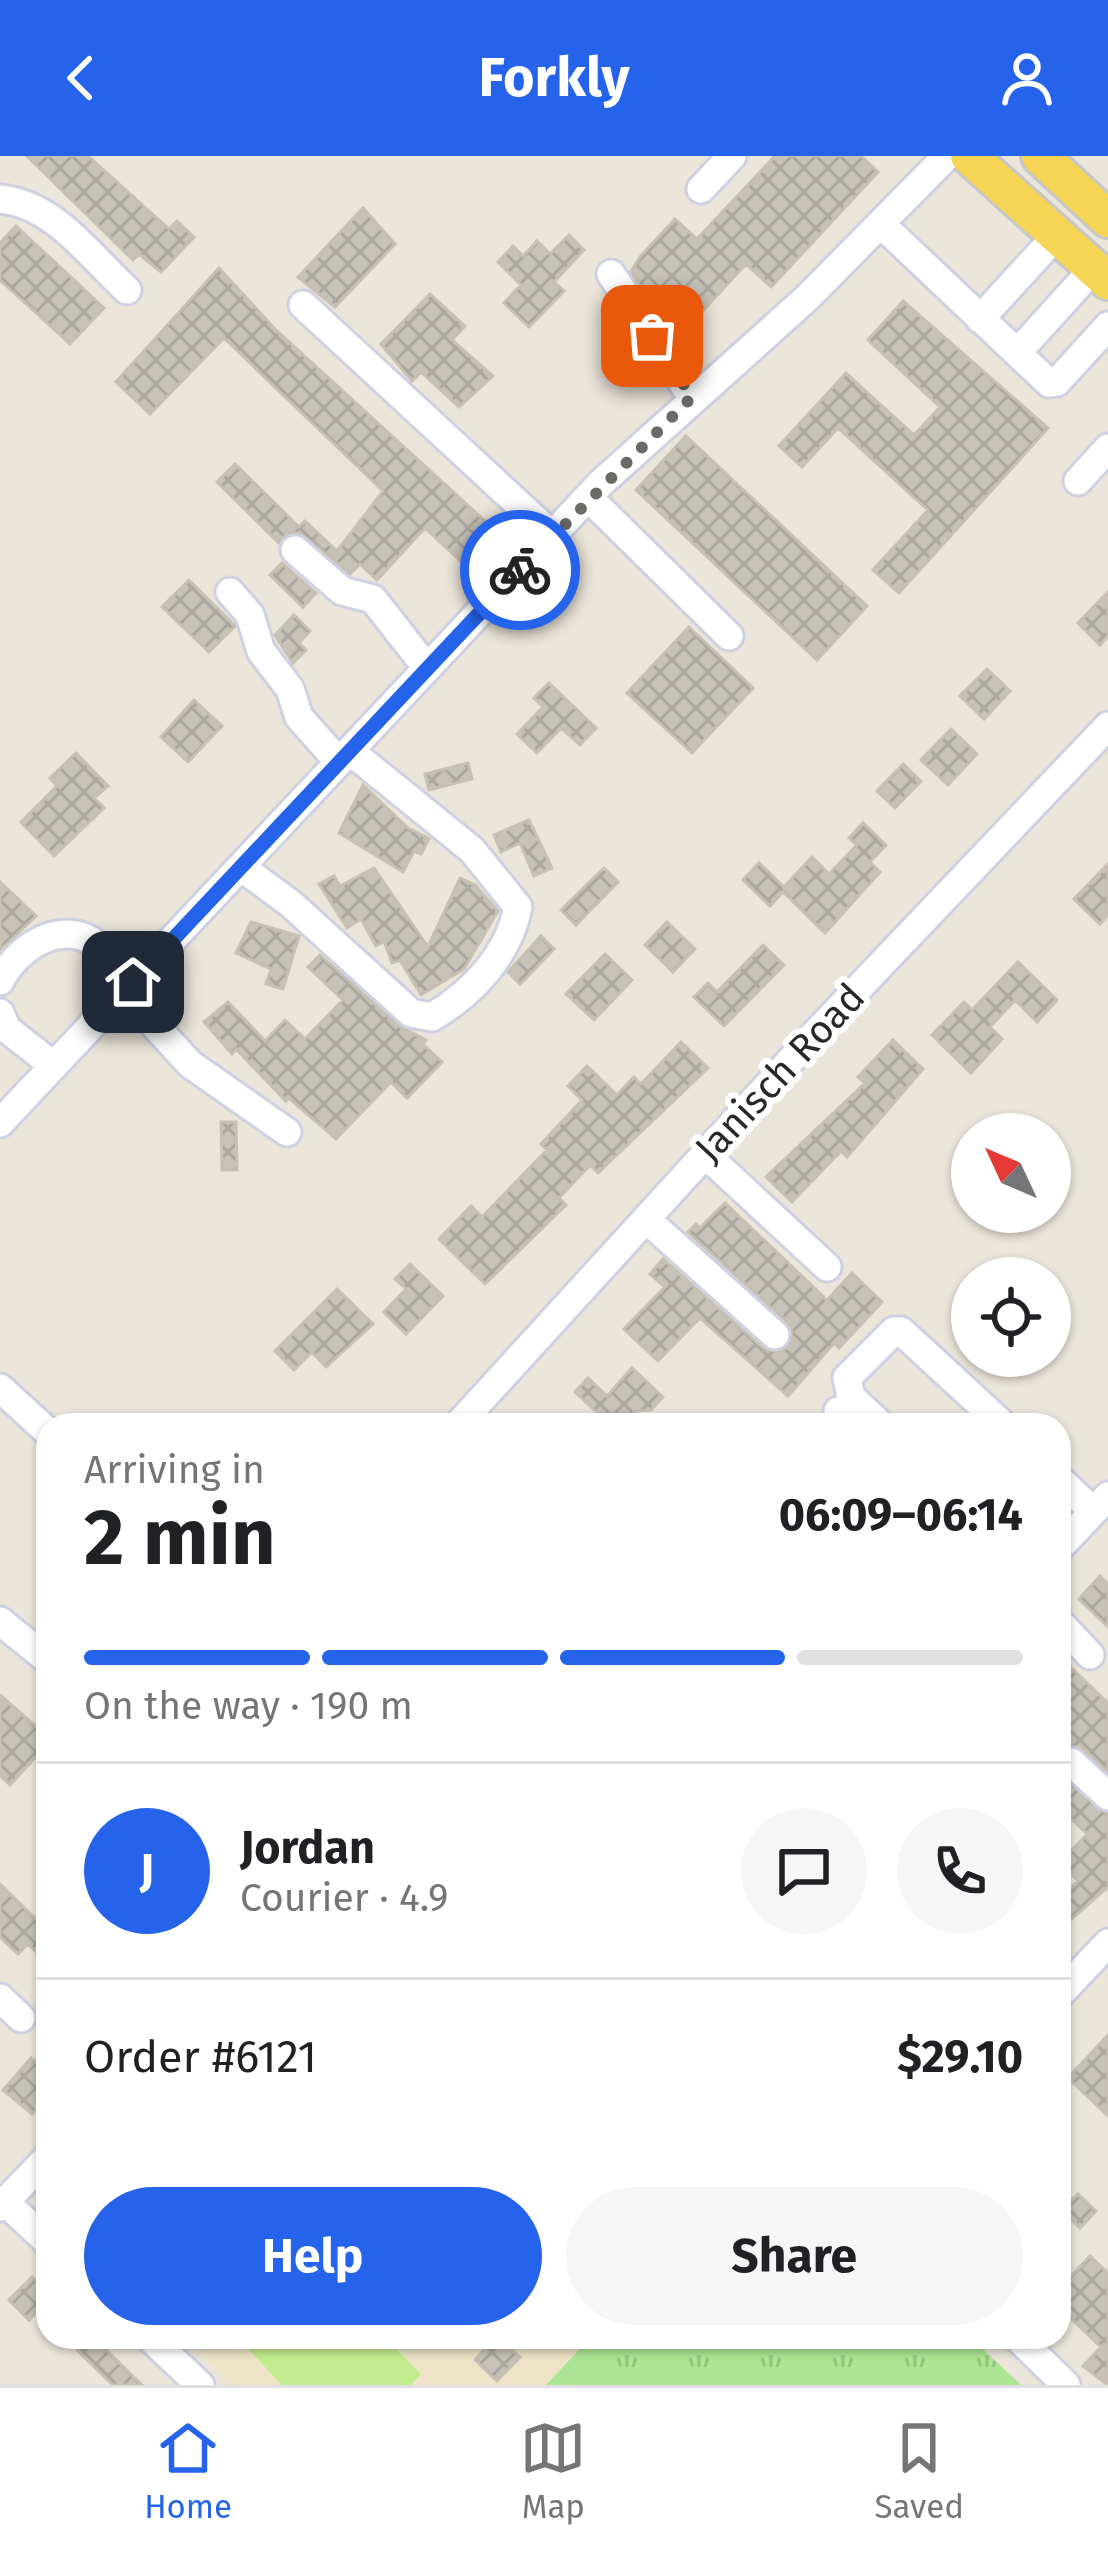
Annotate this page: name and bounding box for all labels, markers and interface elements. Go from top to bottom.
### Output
icon: back [48,45,114,111]
icon: person [994,45,1060,111]
text: Forkly [479,46,629,110]
pin [601,285,703,387]
icon: bag [619,303,685,369]
courier [460,510,580,630]
icon: bike [487,537,553,603]
pin [82,931,184,1033]
icon: home [100,949,166,1015]
street label: Janisch Road [686,974,874,1172]
north arrow [951,1113,1071,1233]
map controls [951,1113,1071,1377]
button: locate [951,1257,1071,1377]
text: Arriving in [84,1447,265,1493]
text: 06:09–06:14 [779,1488,1023,1542]
text: 2 min [84,1491,276,1585]
text: On the way · 190 m [84,1683,413,1729]
button: chat [741,1808,867,1934]
button: phone [897,1808,1023,1934]
text: Jordan [240,1821,375,1875]
text: J [140,1844,154,1898]
text: Courier · 4.9 [240,1875,449,1921]
text: Order #6121 [84,2030,317,2084]
text: $29.10 [897,2030,1023,2084]
button: Help [84,2187,542,2325]
button: Share [566,2187,1023,2325]
tab: Home [144,2415,232,2527]
tab: Map [520,2415,586,2527]
tab: Saved [875,2415,964,2527]

